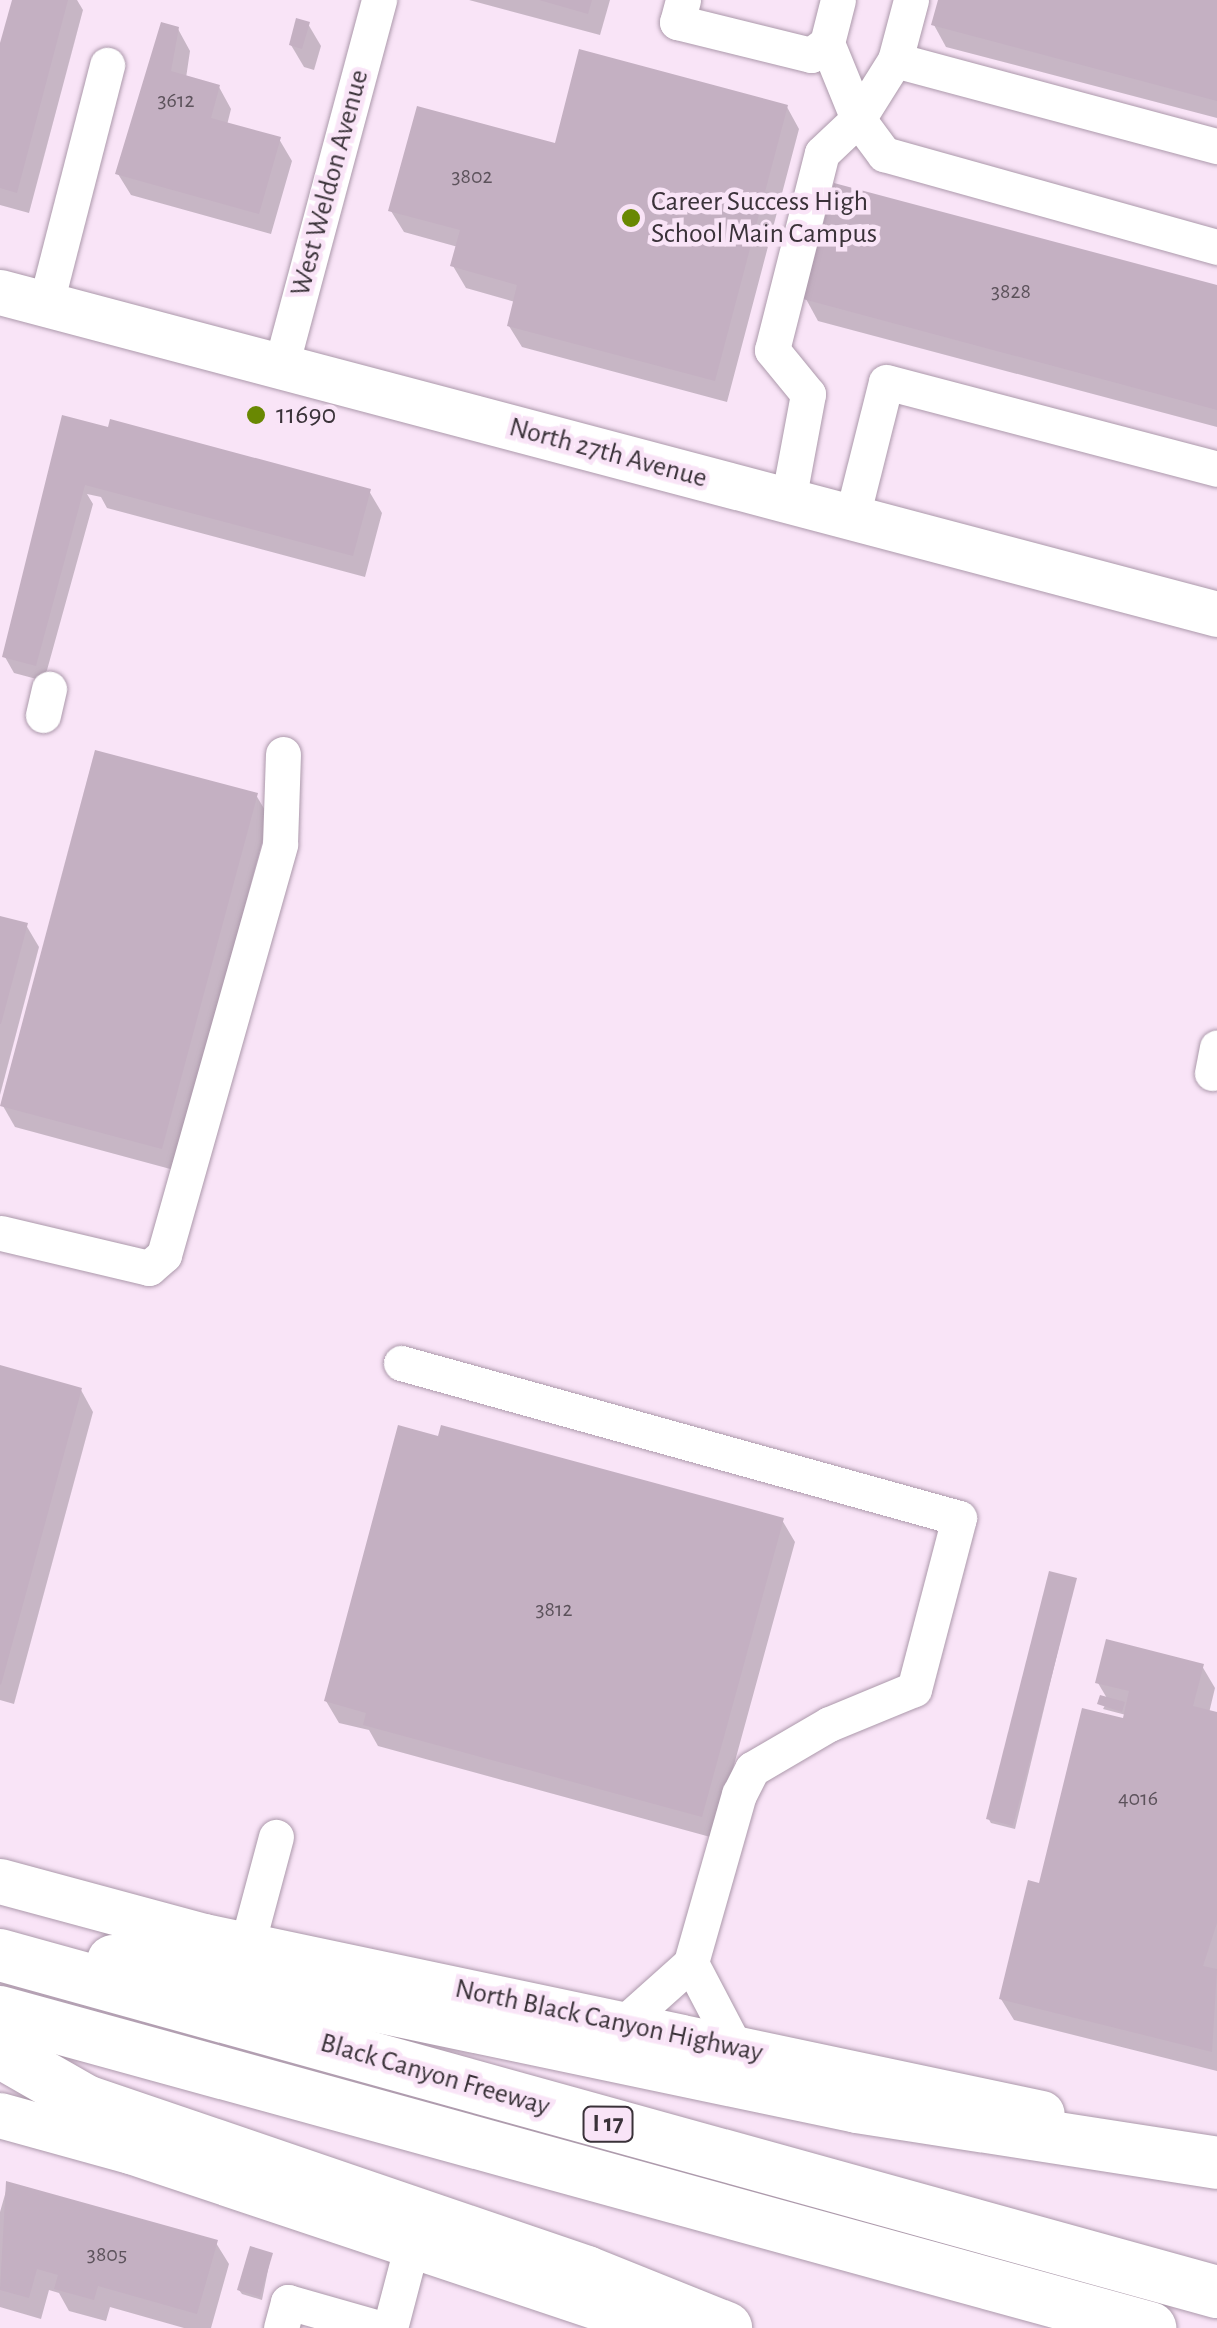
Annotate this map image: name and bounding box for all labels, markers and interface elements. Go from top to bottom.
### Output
street label: West Weldon Avenue [284,66,376,300]
house number: 3612 [158,88,194,114]
house number: 3802 [451,164,493,190]
place label: Career Success High School Main Campus [651,185,877,251]
marker: Career Success High School Main Campus [620,207,642,229]
house number: 3828 [991,279,1031,305]
place label: 11690 [276,398,336,432]
marker: 11690 [245,404,267,426]
street label: North 27th Avenue [505,410,711,496]
house number: 3812 [535,1597,573,1623]
house number: 4016 [1118,1786,1158,1812]
street label: North Black Canyon Highway [452,1972,766,2070]
street label: Black Canyon Freeway [316,2026,554,2124]
road number: I 17 [580,2104,636,2144]
house number: 3805 [87,2242,127,2268]

